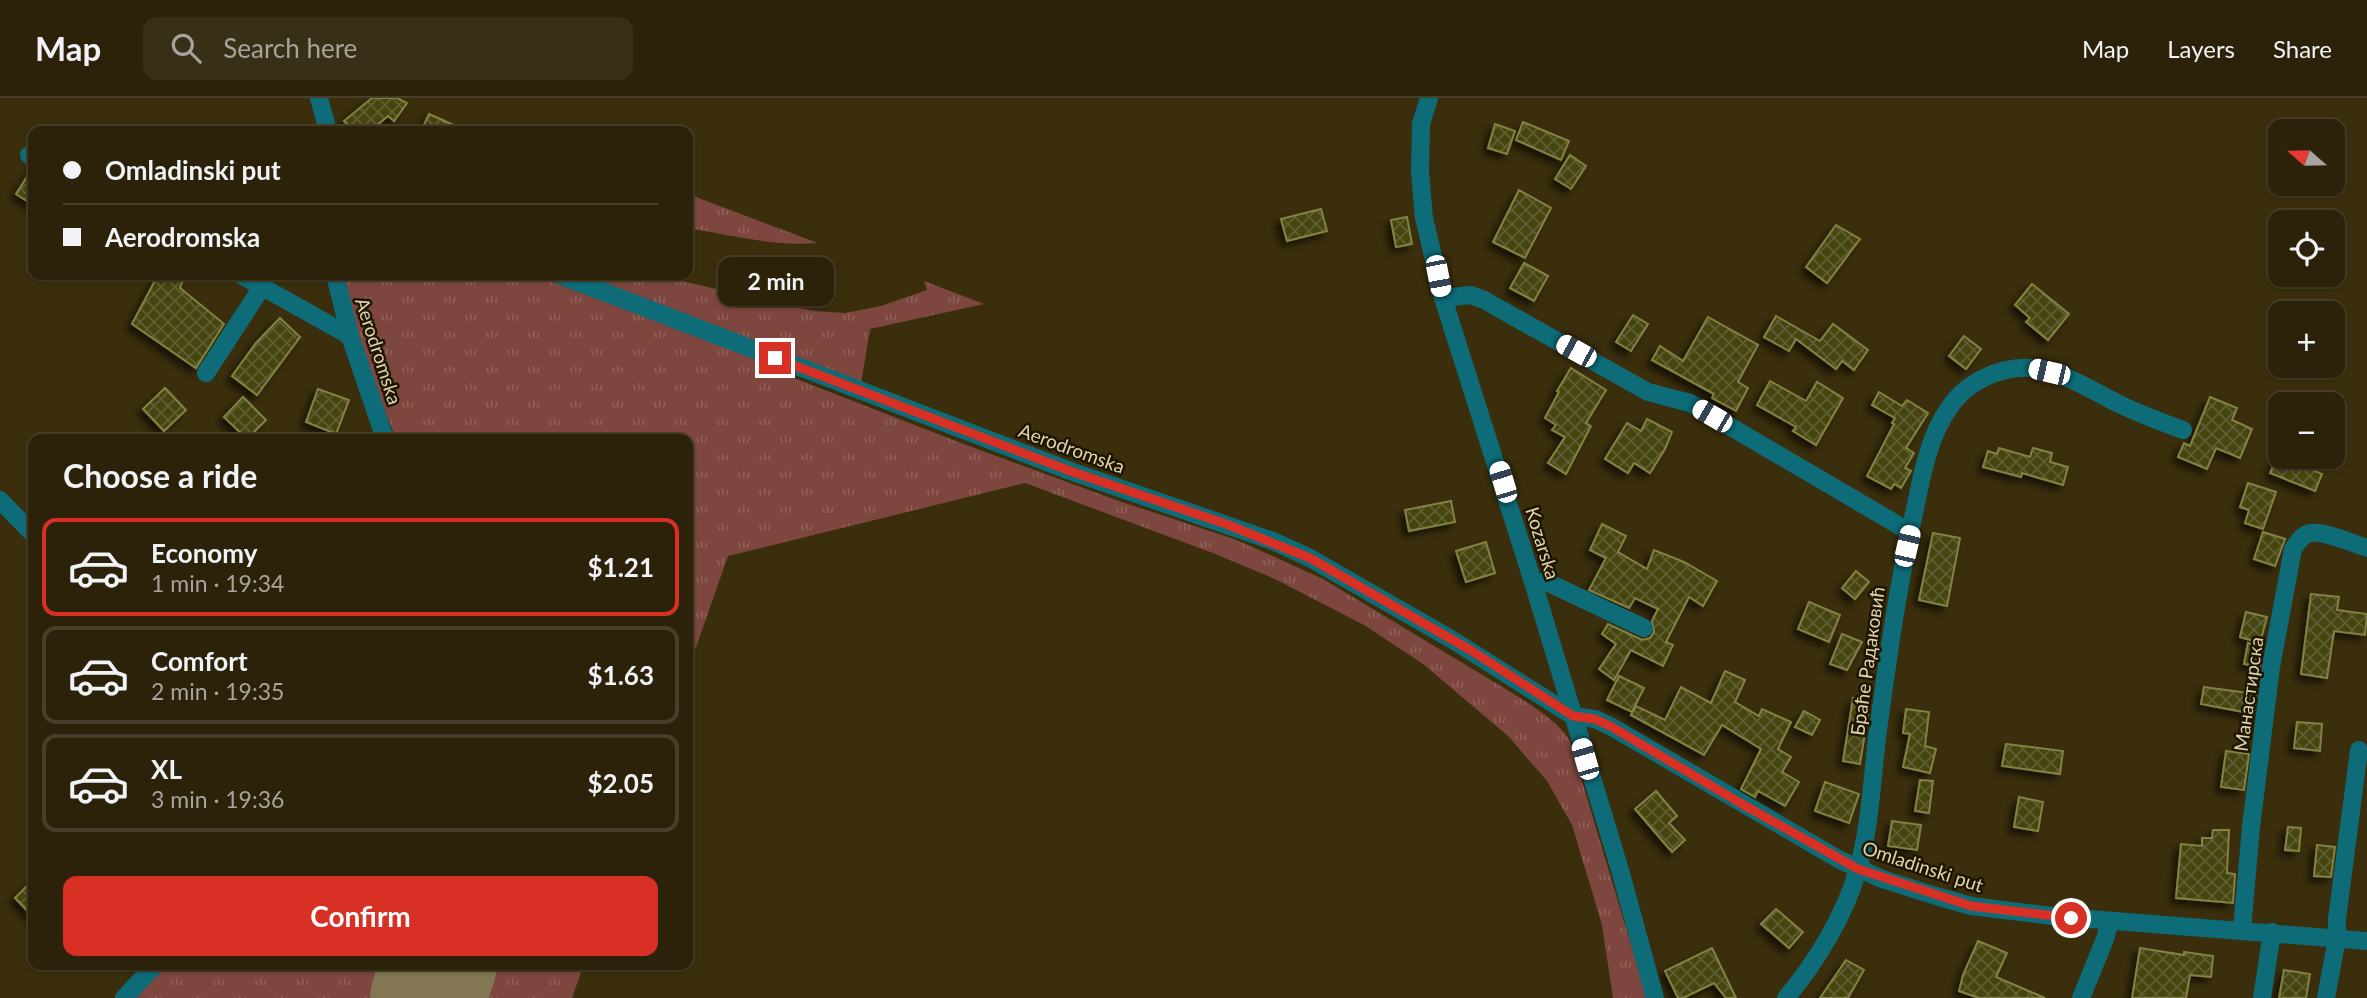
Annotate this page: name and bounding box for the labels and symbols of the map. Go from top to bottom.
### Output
north arrow [2268,119,2345,196]
car [1424,253,1453,299]
callout: 2 min [717,257,833,306]
street label: Aerodromska [351,295,407,407]
car [1553,332,1600,370]
route end [759,342,791,374]
car [2027,357,2072,387]
car [1689,396,1736,436]
street label: Aerodromska [1016,418,1128,478]
car [1487,459,1520,505]
street label: Kozarska [1521,504,1565,582]
car [1893,523,1922,569]
street label: Браће Радаковић [1845,585,1889,737]
street label: Манастирска [2229,635,2267,753]
car [1570,736,1601,782]
street label: Omladinski put [1860,836,1987,896]
route start [2055,902,2087,934]

